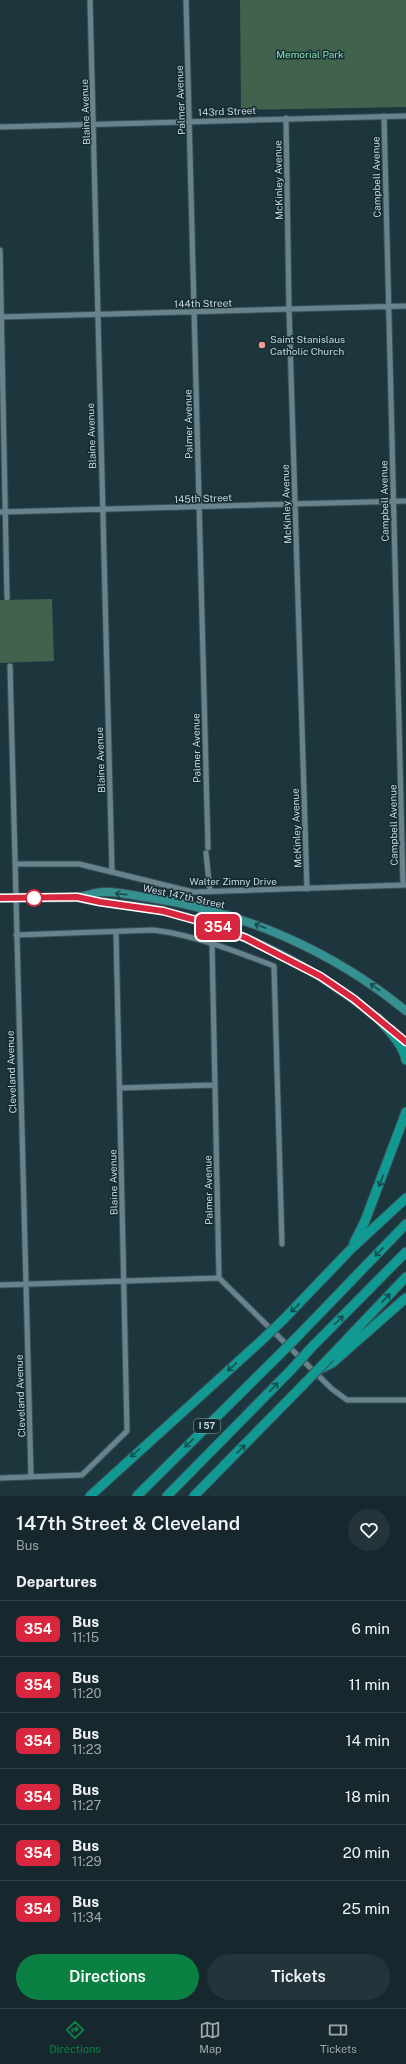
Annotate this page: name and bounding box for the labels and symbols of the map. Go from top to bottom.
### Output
park label: Memorial Park [276,48,344,60]
street label: Palmer Avenue [173,65,187,135]
street label: Blaine Avenue [78,79,92,145]
street label: 143rd Street [198,104,256,118]
street label: Campbell Avenue [369,136,383,218]
street label: McKinley Avenue [271,140,285,220]
street label: 144th Street [174,296,232,310]
place label: Saint Stanislaus Catholic Church [270,333,345,357]
marker: Saint Stanislaus Catholic Church [257,340,267,350]
street label: Palmer Avenue [181,389,195,459]
street label: Blaine Avenue [84,403,98,469]
street label: Campbell Avenue [377,460,391,542]
street label: McKinley Avenue [279,464,293,544]
street label: 145th Street [174,491,232,505]
street label: Palmer Avenue [189,713,203,783]
street label: Blaine Avenue [93,727,107,793]
street label: Campbell Avenue [386,784,400,866]
street label: McKinley Avenue [289,788,303,868]
street label: Walter Zimny Drive [189,875,277,887]
street label: West 147th Street [142,881,226,911]
unlabelled marker [25,889,43,907]
one-way arrow [114,890,127,898]
line badge: 354 [195,914,241,940]
one-way arrow [255,922,267,930]
one-way arrow [369,983,380,992]
street label: Cleveland Avenue [4,1030,18,1114]
street label: Blaine Avenue [106,1149,120,1215]
street label: Palmer Avenue [201,1155,215,1225]
one-way arrow [376,1174,384,1186]
one-way arrow [374,1247,384,1257]
one-way arrow [381,1293,390,1303]
one-way arrow [290,1303,300,1313]
one-way arrow [334,1315,344,1325]
street label: Cleveland Avenue [13,1354,27,1438]
one-way arrow [227,1362,237,1371]
one-way arrow [269,1382,279,1392]
road number: I 57 [194,1419,220,1433]
one-way arrow [184,1438,194,1448]
one-way arrow [236,1444,246,1454]
one-way arrow [130,1449,140,1458]

